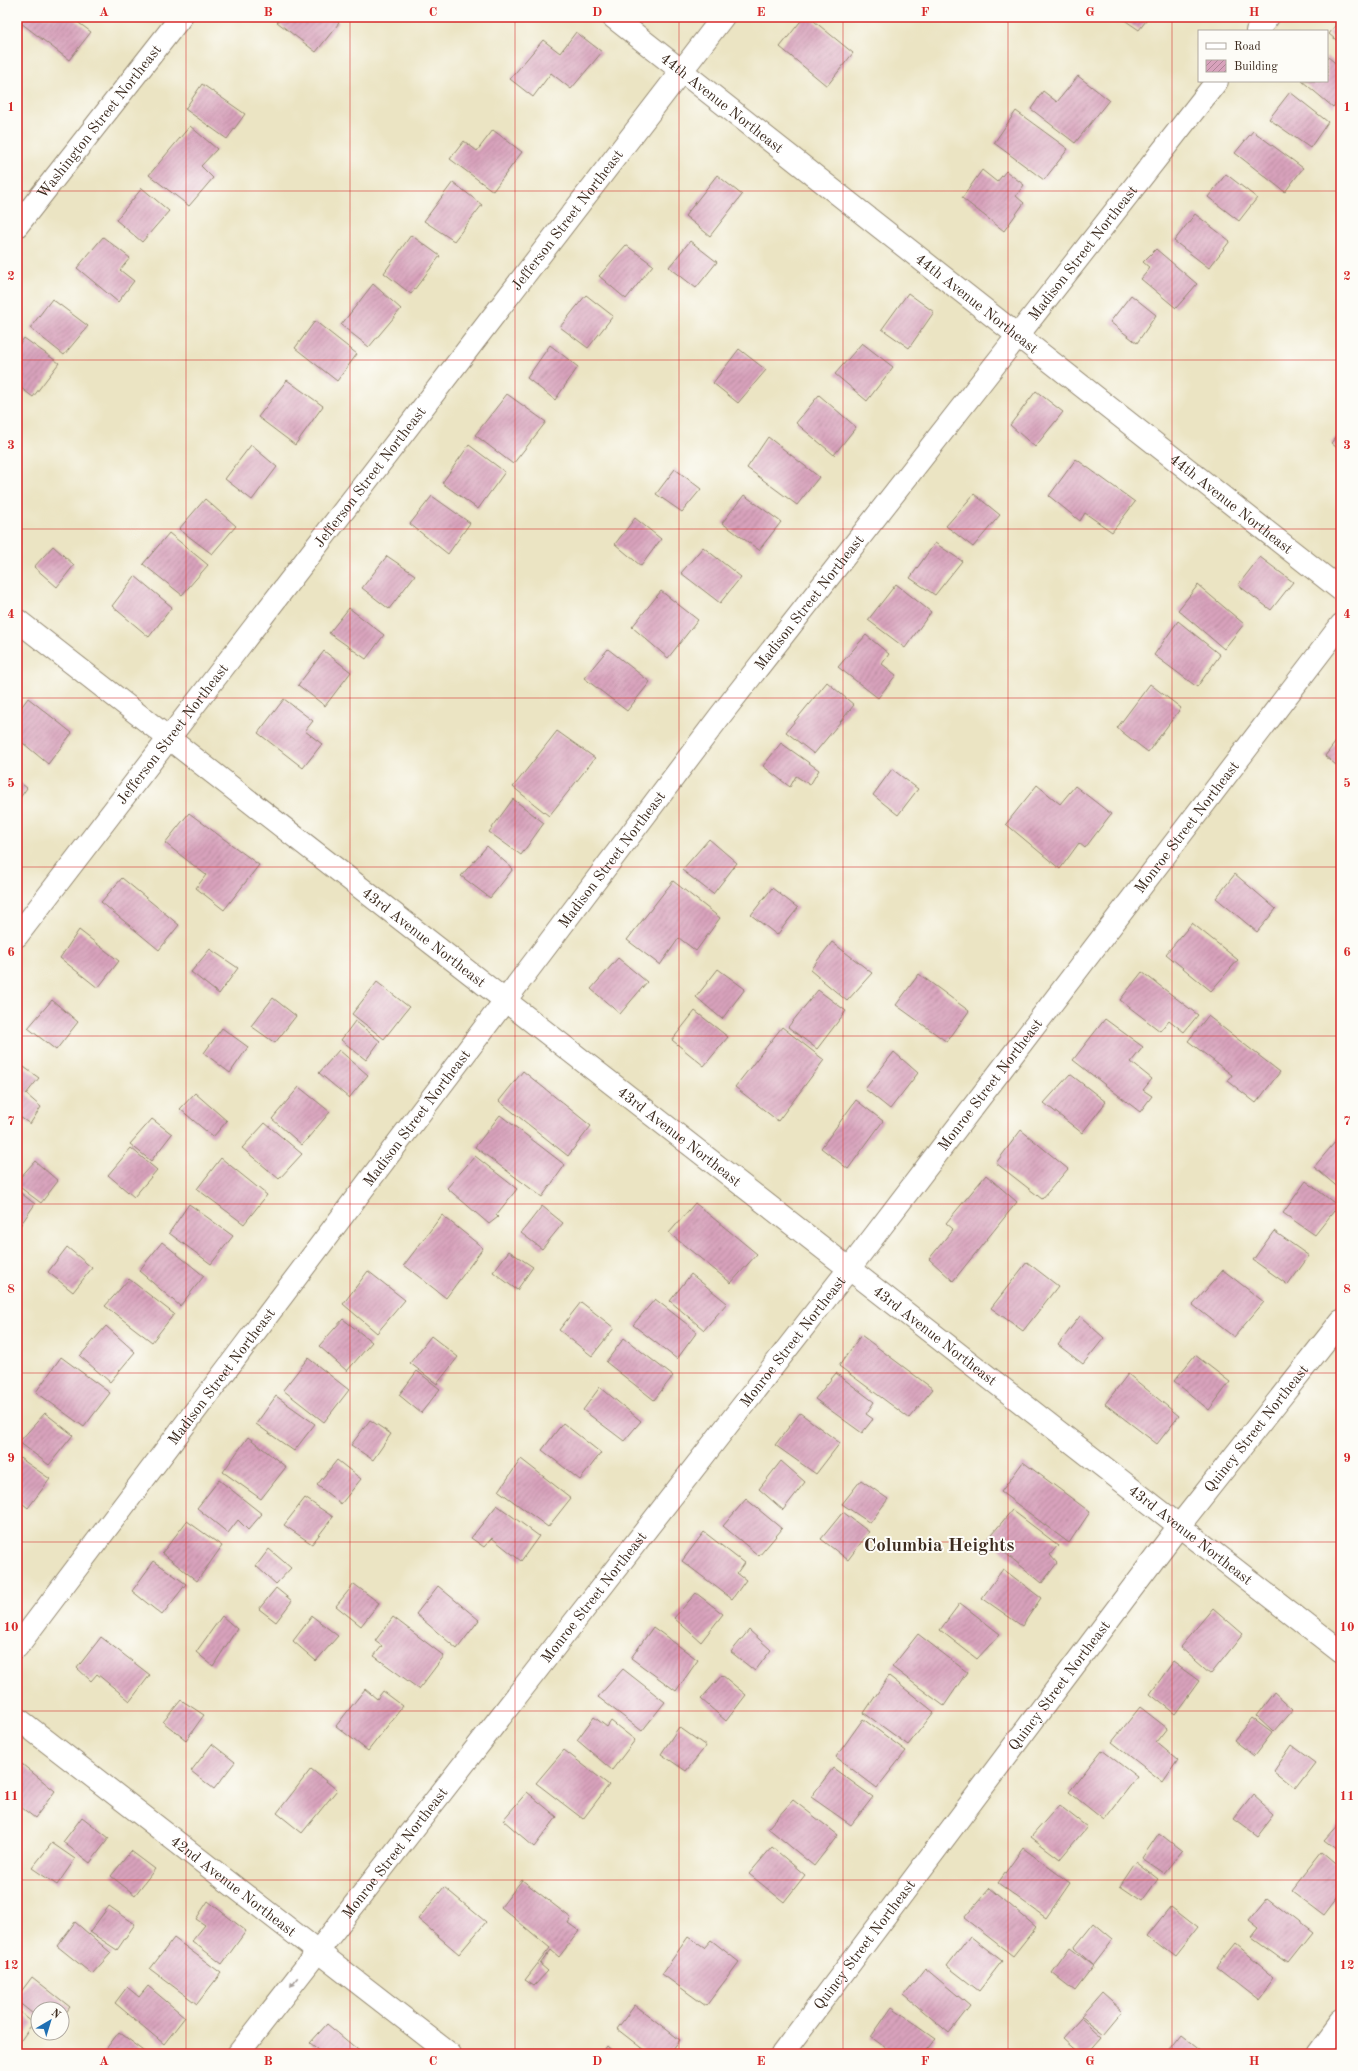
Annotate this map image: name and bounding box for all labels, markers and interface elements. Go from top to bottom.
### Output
text: A [99,6,109,19]
text: B [263,6,273,19]
text: C [429,6,437,19]
text: D [592,6,602,19]
text: E [757,6,766,19]
text: F [921,6,930,19]
text: G [1085,6,1095,19]
text: H [1249,6,1260,19]
legend [1198,30,1328,82]
text: Road [1234,41,1261,53]
street label: Washington Street Northeast [35,43,165,202]
street label: 44th Avenue Northeast [657,51,786,157]
text: Building [1234,61,1278,73]
text: 1 [7,101,15,114]
text: 1 [1343,101,1351,114]
street label: Jefferson Street Northeast [510,148,627,294]
street label: Madison Street Northeast [1026,183,1141,324]
street label: 44th Avenue Northeast [912,252,1040,357]
text: 2 [7,270,15,283]
text: 2 [1343,270,1351,283]
street label: Jefferson Street Northeast [312,405,430,551]
text: 3 [7,439,15,452]
text: 3 [1343,439,1351,452]
street label: 44th Avenue Northeast [1166,452,1295,558]
street label: Madison Street Northeast [753,533,868,674]
text: 4 [7,608,15,621]
text: 4 [1343,608,1351,621]
street label: Jefferson Street Northeast [115,662,232,808]
street label: Monroe Street Northeast [1133,759,1243,897]
text: 5 [7,777,15,790]
text: 5 [1343,777,1351,790]
street label: Madison Street Northeast [557,789,669,931]
street label: 43rd Avenue Northeast [358,886,488,991]
text: 6 [7,946,15,959]
text: 6 [1343,946,1351,959]
street label: Monroe Street Northeast [936,1017,1046,1154]
street label: Madison Street Northeast [361,1048,474,1190]
street label: 43rd Avenue Northeast [614,1085,743,1190]
text: 7 [7,1115,15,1128]
text: 7 [1343,1115,1351,1128]
street label: Monroe Street Northeast [738,1274,849,1411]
text: 8 [7,1283,15,1296]
text: 8 [1343,1283,1351,1296]
street label: 43rd Avenue Northeast [869,1284,999,1389]
street label: Madison Street Northeast [166,1306,279,1448]
street label: Quincy Street Northeast [1202,1363,1312,1496]
text: 9 [7,1452,15,1465]
text: 9 [1343,1452,1351,1465]
street label: 43rd Avenue Northeast [1125,1483,1254,1589]
street label: Monroe Street Northeast [539,1530,650,1666]
district label: Columbia Heights [864,1537,1014,1556]
street label: Quincy Street Northeast [1007,1619,1114,1754]
text: 10 [3,1621,19,1634]
text: 10 [1339,1621,1355,1634]
street label: Monroe Street Northeast [340,1785,451,1922]
text: 11 [3,1790,19,1803]
text: 11 [1339,1790,1355,1803]
street label: 42nd Avenue Northeast [167,1834,298,1940]
street label: Quincy Street Northeast [812,1878,919,2013]
text: 12 [3,1959,19,1972]
text: 12 [1339,1959,1355,1972]
one-way arrow [289,1977,298,1988]
north arrow [30,2001,70,2041]
text: N [49,2007,62,2022]
text: A [99,2055,109,2068]
text: B [263,2055,273,2068]
text: C [429,2055,437,2068]
text: D [592,2055,602,2068]
text: E [757,2055,766,2068]
text: F [921,2055,930,2068]
text: G [1085,2055,1095,2068]
text: H [1249,2055,1260,2068]

